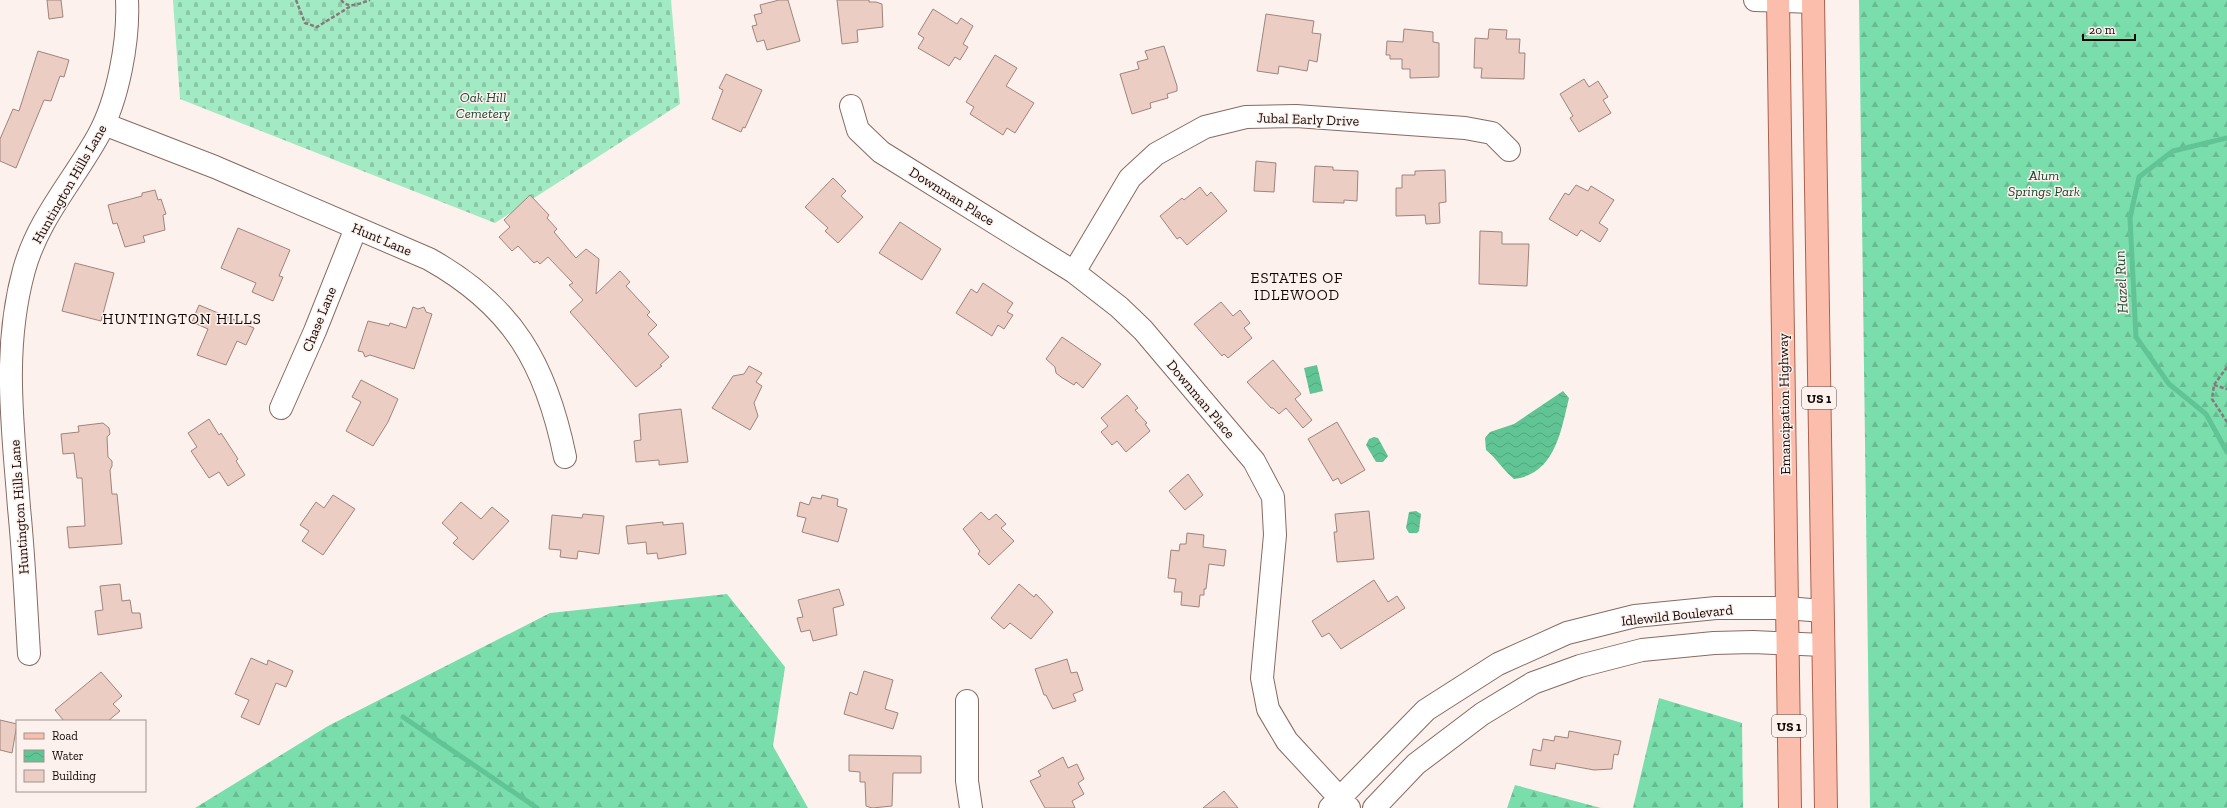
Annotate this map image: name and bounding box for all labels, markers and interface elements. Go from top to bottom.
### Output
scale bar [2083,16,2135,42]
text: 20 m [2089,23,2116,37]
park label: Oak Hill Cemetery [456,89,511,122]
street label: Jubal Early Drive [1257,109,1360,130]
street label: Huntington Hills Lane [28,121,111,247]
street label: Downman Place [906,163,998,230]
park label: Alum Springs Park [2008,167,2080,200]
street label: Hunt Lane [349,219,415,260]
water label: Hazel Run [2110,250,2132,314]
district label: ESTATES OF IDLEWOOD [1251,269,1343,304]
street label: Chase Lane [299,284,340,354]
district label: HUNTINGTON HILLS [102,310,262,328]
street label: Emancipation Highway [1775,332,1794,475]
street label: Downman Place [1163,357,1239,442]
road number: US 1 [1802,387,1836,409]
street label: Huntington Hills Lane [6,439,33,575]
street label: Idlewild Boulevard [1620,601,1734,630]
road number: US 1 [1772,715,1806,737]
legend [16,720,146,792]
text: Road [52,729,78,743]
text: Water [52,749,84,763]
text: Building [52,769,96,783]

